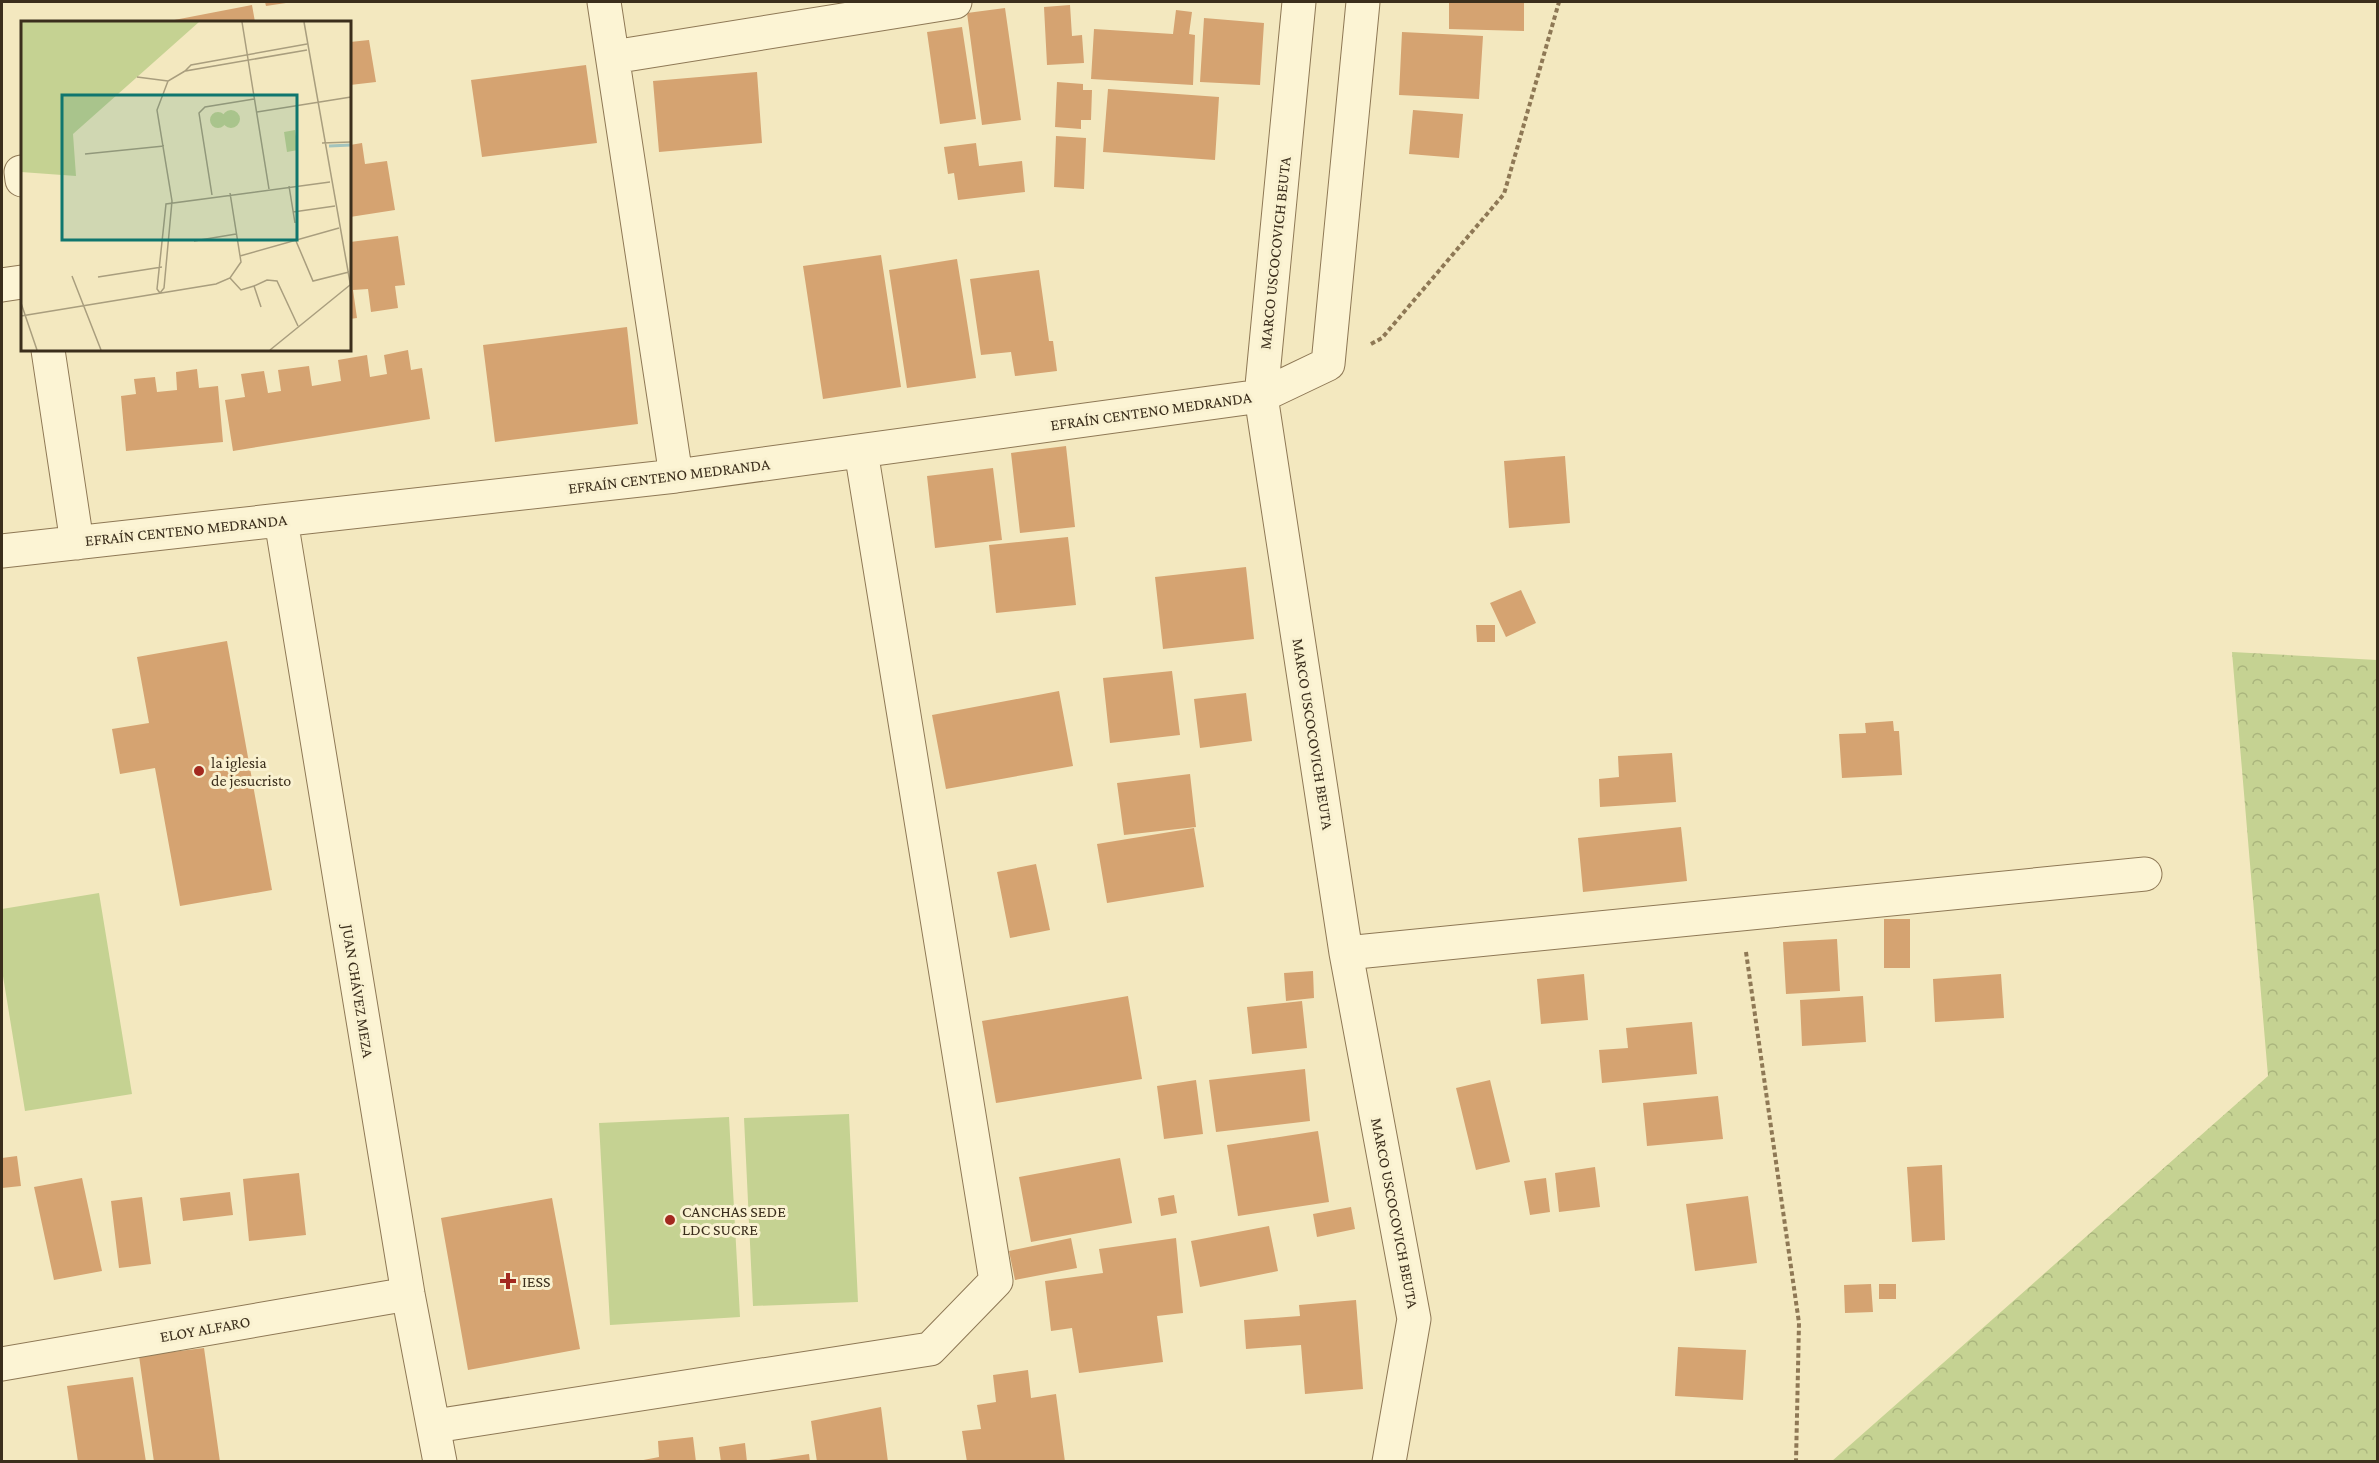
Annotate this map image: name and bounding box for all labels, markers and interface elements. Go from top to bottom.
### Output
inset map [21,21,351,351]
street label: MARCO USCOCOVICH BEUTA [1256,155,1294,350]
street label: EFRAÍN CENTENO MEDRANDA [1049,388,1254,434]
street label: EFRAÍN CENTENO MEDRANDA [567,455,772,497]
street label: EFRAÍN CENTENO MEDRANDA [84,511,289,549]
street label: MARCO USCOCOVICH BEUTA [1289,637,1337,832]
place label: la iglesia de jesucristo [211,754,291,790]
marker: la iglesia de jesucristo [192,764,206,778]
street label: JUAN CHÁVEZ MEZA [338,921,377,1060]
street label: MARCO USCOCOVICH BEUTA [1368,1116,1422,1311]
place label: CANCHAS SEDE LDC SUCRE [682,1203,786,1238]
marker: CANCHAS SEDE LDC SUCRE [663,1213,677,1227]
marker: IESS [499,1272,517,1290]
place label: IESS [522,1273,551,1290]
street label: ELOY ALFARO [159,1313,251,1345]

